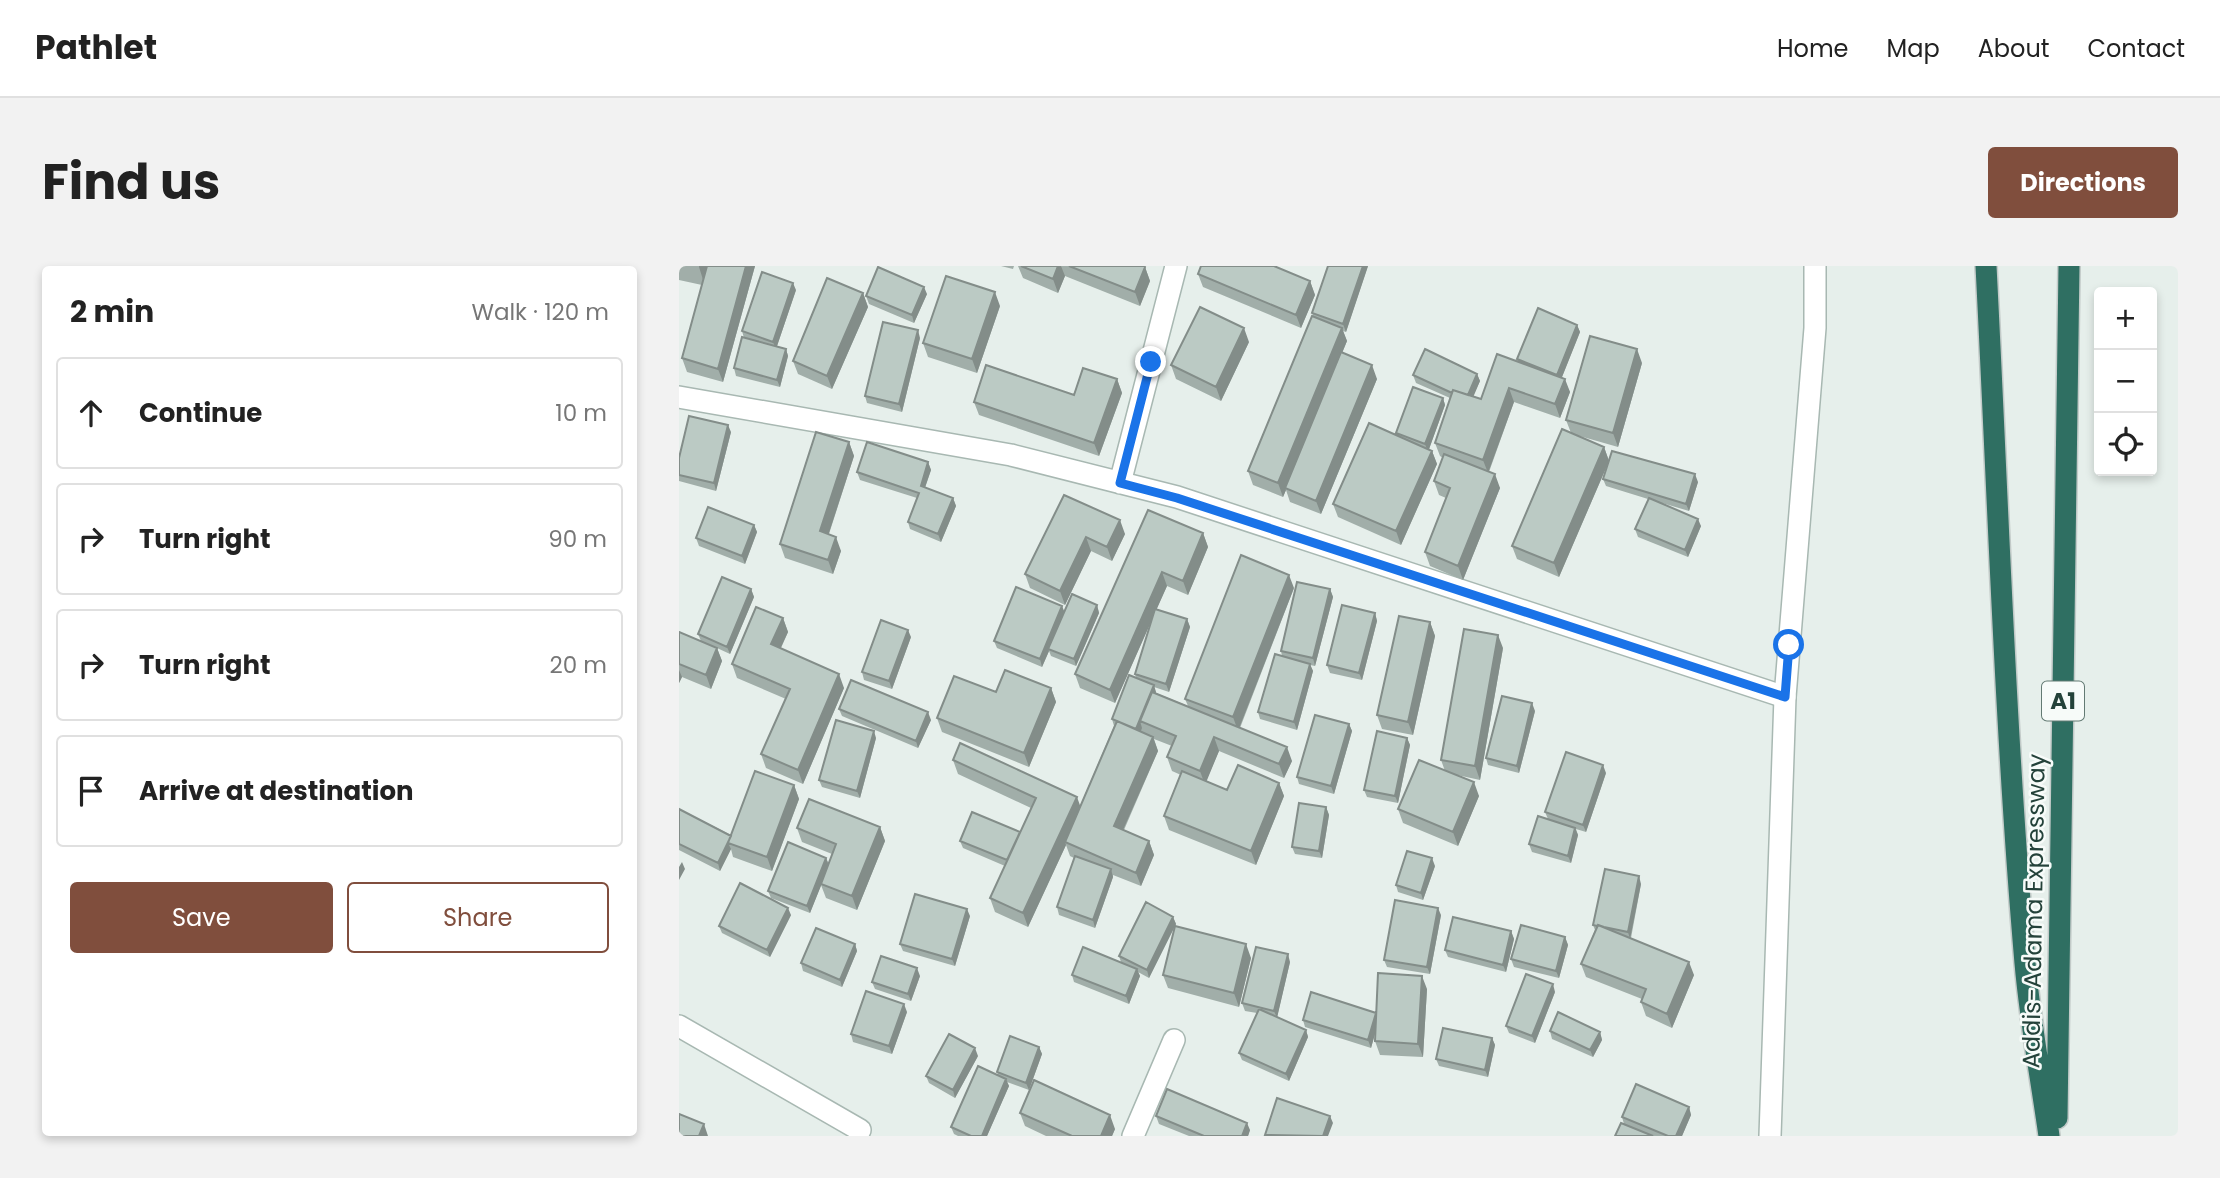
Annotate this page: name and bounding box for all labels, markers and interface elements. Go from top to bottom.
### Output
text: Pathlet [35,24,157,71]
text: Home [1777,32,1849,65]
text: Map [1887,32,1940,65]
text: About [1978,32,2049,65]
text: Contact [2087,32,2185,65]
button: Directions [1988,147,2178,218]
text: Find us [42,148,220,216]
map controls [2094,287,2157,476]
button: + [2094,287,2157,350]
text: 2 min [70,290,154,333]
text: Walk · 120 m [471,296,609,328]
route end [1135,346,1166,377]
button: − [2094,350,2157,413]
icon: ahead [72,394,110,432]
text: Continue [139,395,262,431]
text: 10 m [555,397,607,429]
button: locate [2094,413,2157,476]
icon: right [72,520,110,558]
text: Turn right [139,521,271,557]
text: 90 m [548,523,607,555]
route start [1773,629,1804,660]
icon: right [72,646,110,684]
text: Turn right [139,647,271,683]
text: 20 m [549,649,607,681]
road number: A1 [2042,682,2084,720]
street label: Addis-Adama Expressway [2014,753,2053,1069]
icon: arrive [72,772,110,810]
text: Arrive at destination [139,773,414,809]
button: Save [70,882,333,953]
button: Share [347,882,609,953]

